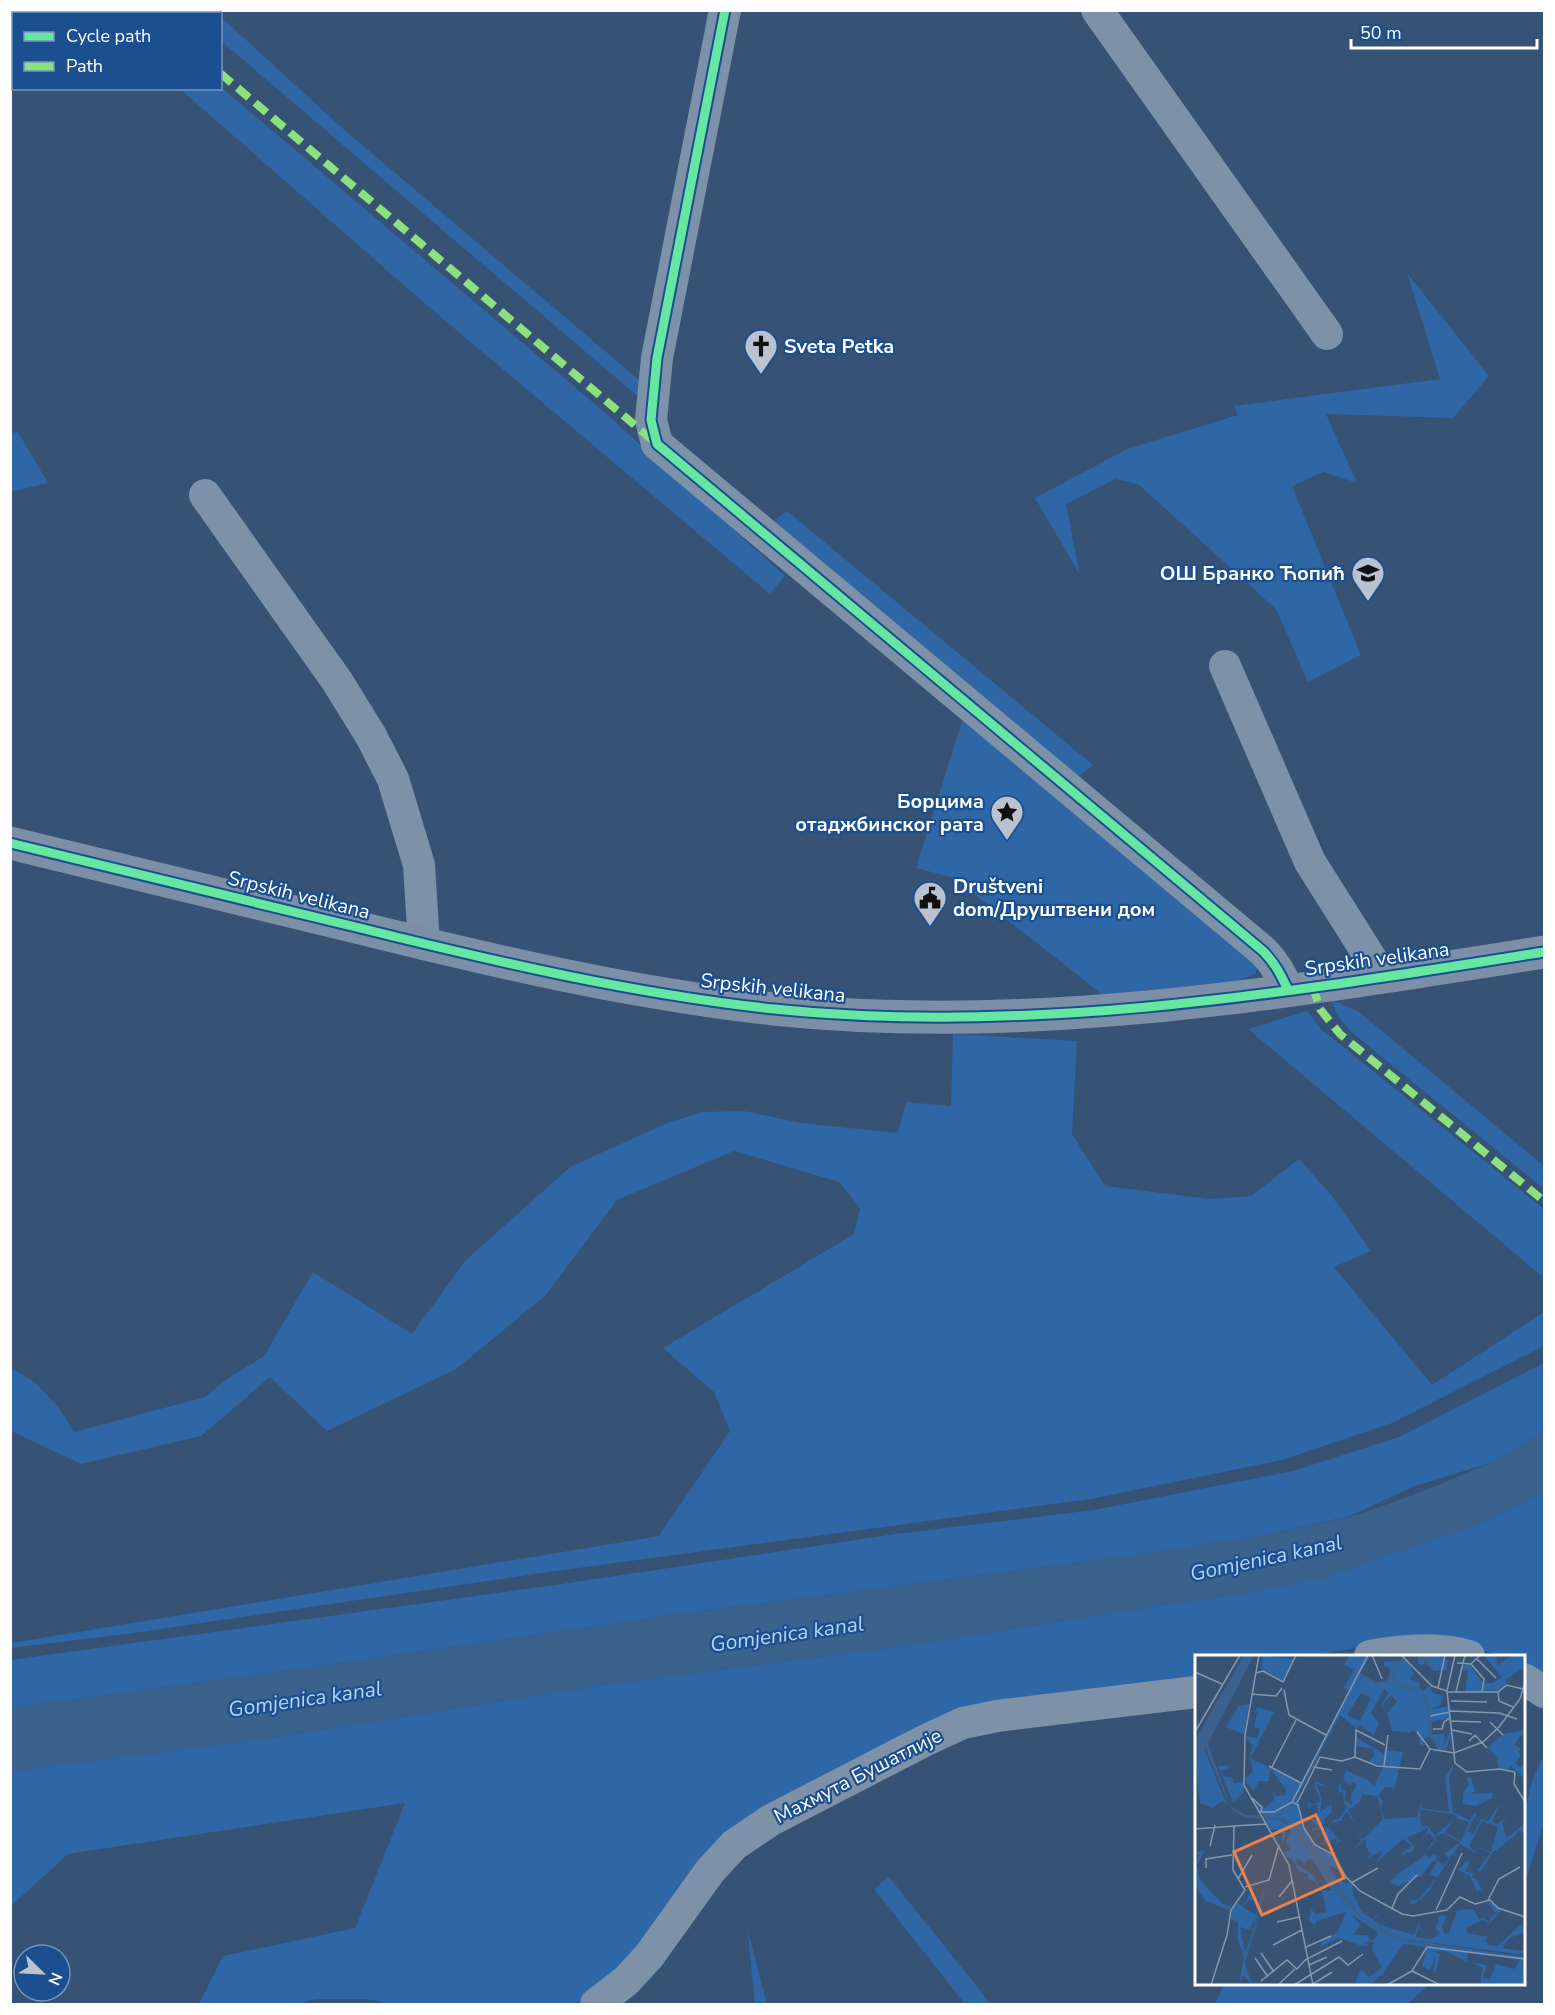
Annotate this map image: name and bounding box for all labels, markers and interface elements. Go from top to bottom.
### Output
legend [12,12,222,90]
scale bar [1351,12,1537,50]
text: 50 m [1360,21,1402,45]
text: Cycle path [66,24,151,48]
text: Path [66,54,103,78]
church icon: Sveta Petka [743,328,779,375]
place label: Sveta Petka [784,333,894,360]
school or university icon: ОШ Бранко Ћопић [1350,555,1386,602]
place label: ОШ Бранко Ћопић [1160,560,1345,587]
place label: Борцима отаджбинског рата [795,788,984,838]
place icon: Борцима отаджбинског рата [989,794,1025,841]
street label: Srpskih velikana [225,864,373,926]
place label: Društveni dom/Друштвени дом [953,873,1155,923]
public building icon: Društveni dom/Друштвени дом [912,880,948,927]
street label: Srpskih velikana [1303,935,1451,983]
street label: Srpskih velikana [699,967,847,1009]
water label: Gomjenica kanal [1187,1528,1345,1588]
water label: Gomjenica kanal [708,1609,866,1659]
inset map [1195,1655,1525,1985]
water label: Gomjenica kanal [226,1674,384,1724]
street label: Махмута Бушатлије [769,1722,947,1830]
north arrow [12,1943,72,2003]
text: N [42,1969,67,1989]

